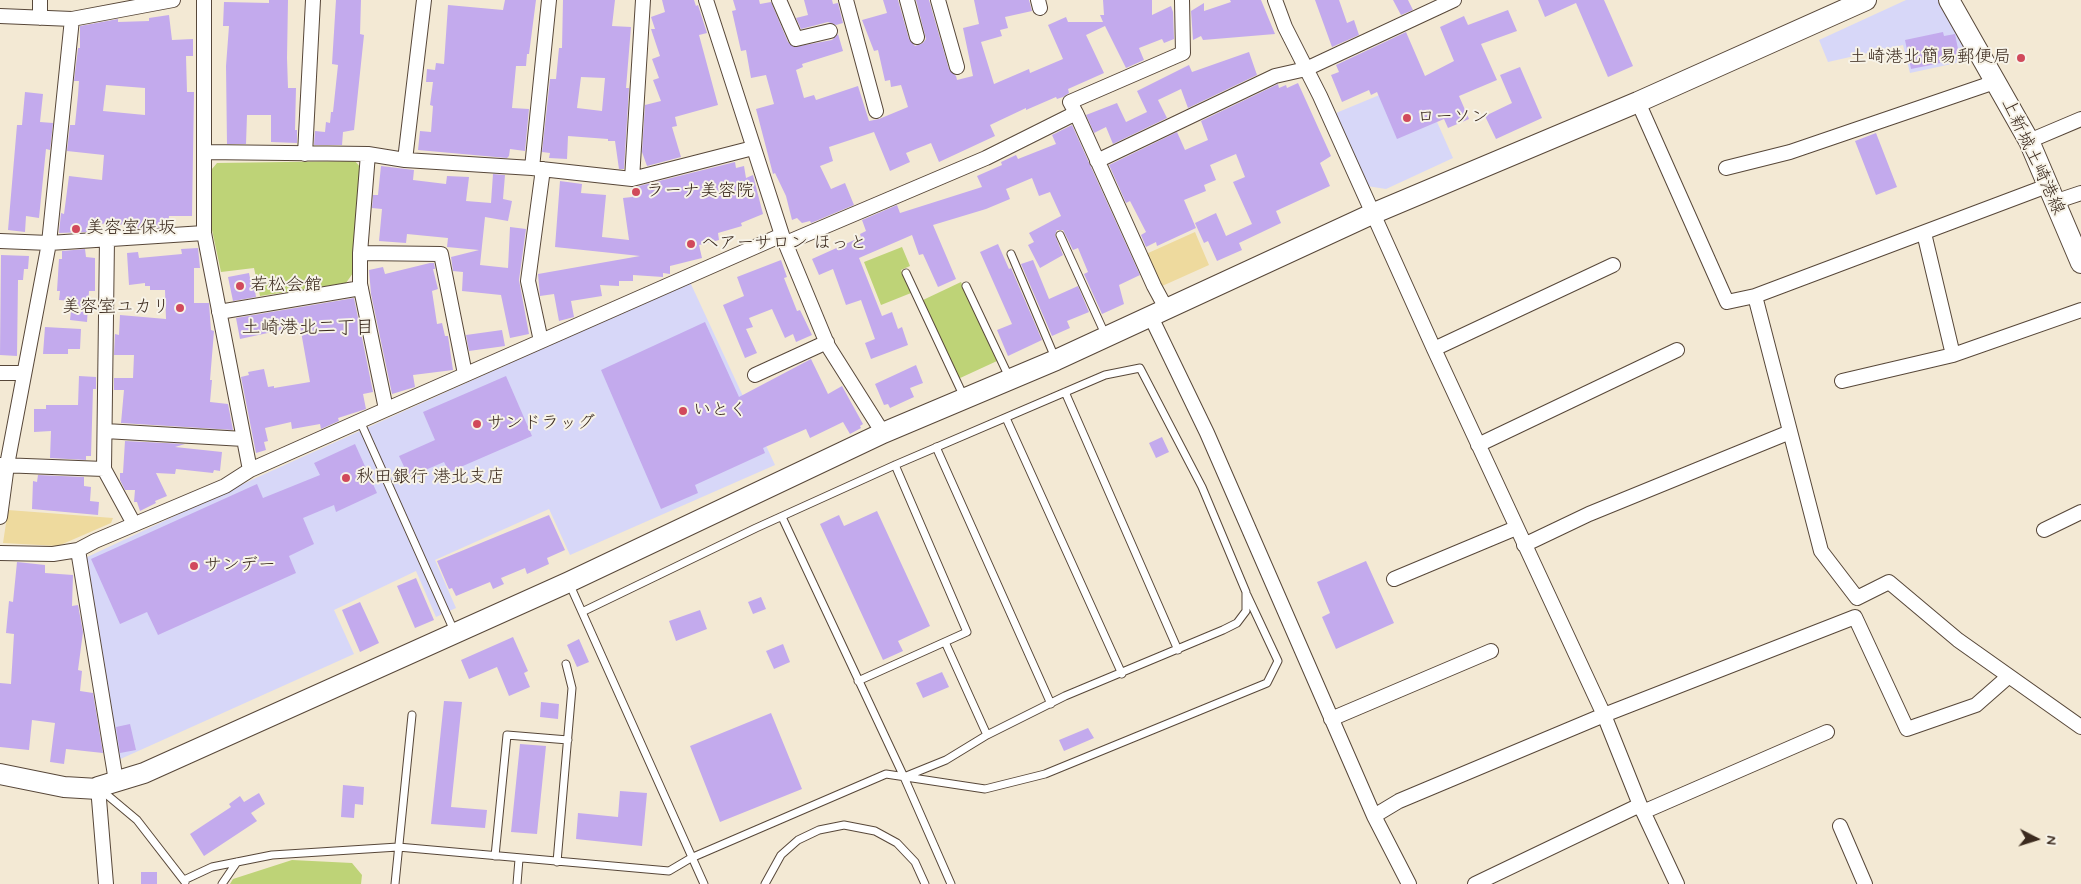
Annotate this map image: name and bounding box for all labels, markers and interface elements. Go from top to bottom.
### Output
place label: 土崎港北簡易郵便局 [1849,47,2011,69]
marker: 土崎港北簡易郵便局 [2015,52,2027,64]
street label: 上新城土崎港線 [1996,95,2068,219]
place label: ローソン [1417,107,1489,129]
marker: ローソン [1401,112,1413,124]
place label: ラーナ美容院 [646,181,754,203]
marker: ラーナ美容院 [630,186,642,198]
place label: 美容室保坂 [86,218,176,240]
marker: 美容室保坂 [70,223,82,235]
place label: ヘアーサロン ほっと [701,233,867,255]
marker: ヘアーサロン ほっと [685,238,697,250]
place label: 若松会館 [250,275,322,297]
marker: 若松会館 [234,280,246,292]
place label: 美容室ユカリ [62,297,170,319]
marker: 美容室ユカリ [174,302,186,314]
district label: 土崎港北二丁目 [242,318,374,340]
place label: いとく [693,400,747,422]
marker: いとく [677,405,689,417]
place label: サンドラッグ [487,413,595,435]
marker: サンドラッグ [471,418,483,430]
place label: 秋田銀行 港北支店 [356,467,505,489]
marker: 秋田銀行 港北支店 [340,472,352,484]
place label: サンデー [204,555,276,577]
marker: サンデー [188,560,200,572]
north arrow [2011,814,2061,864]
text: N [2042,835,2060,846]

